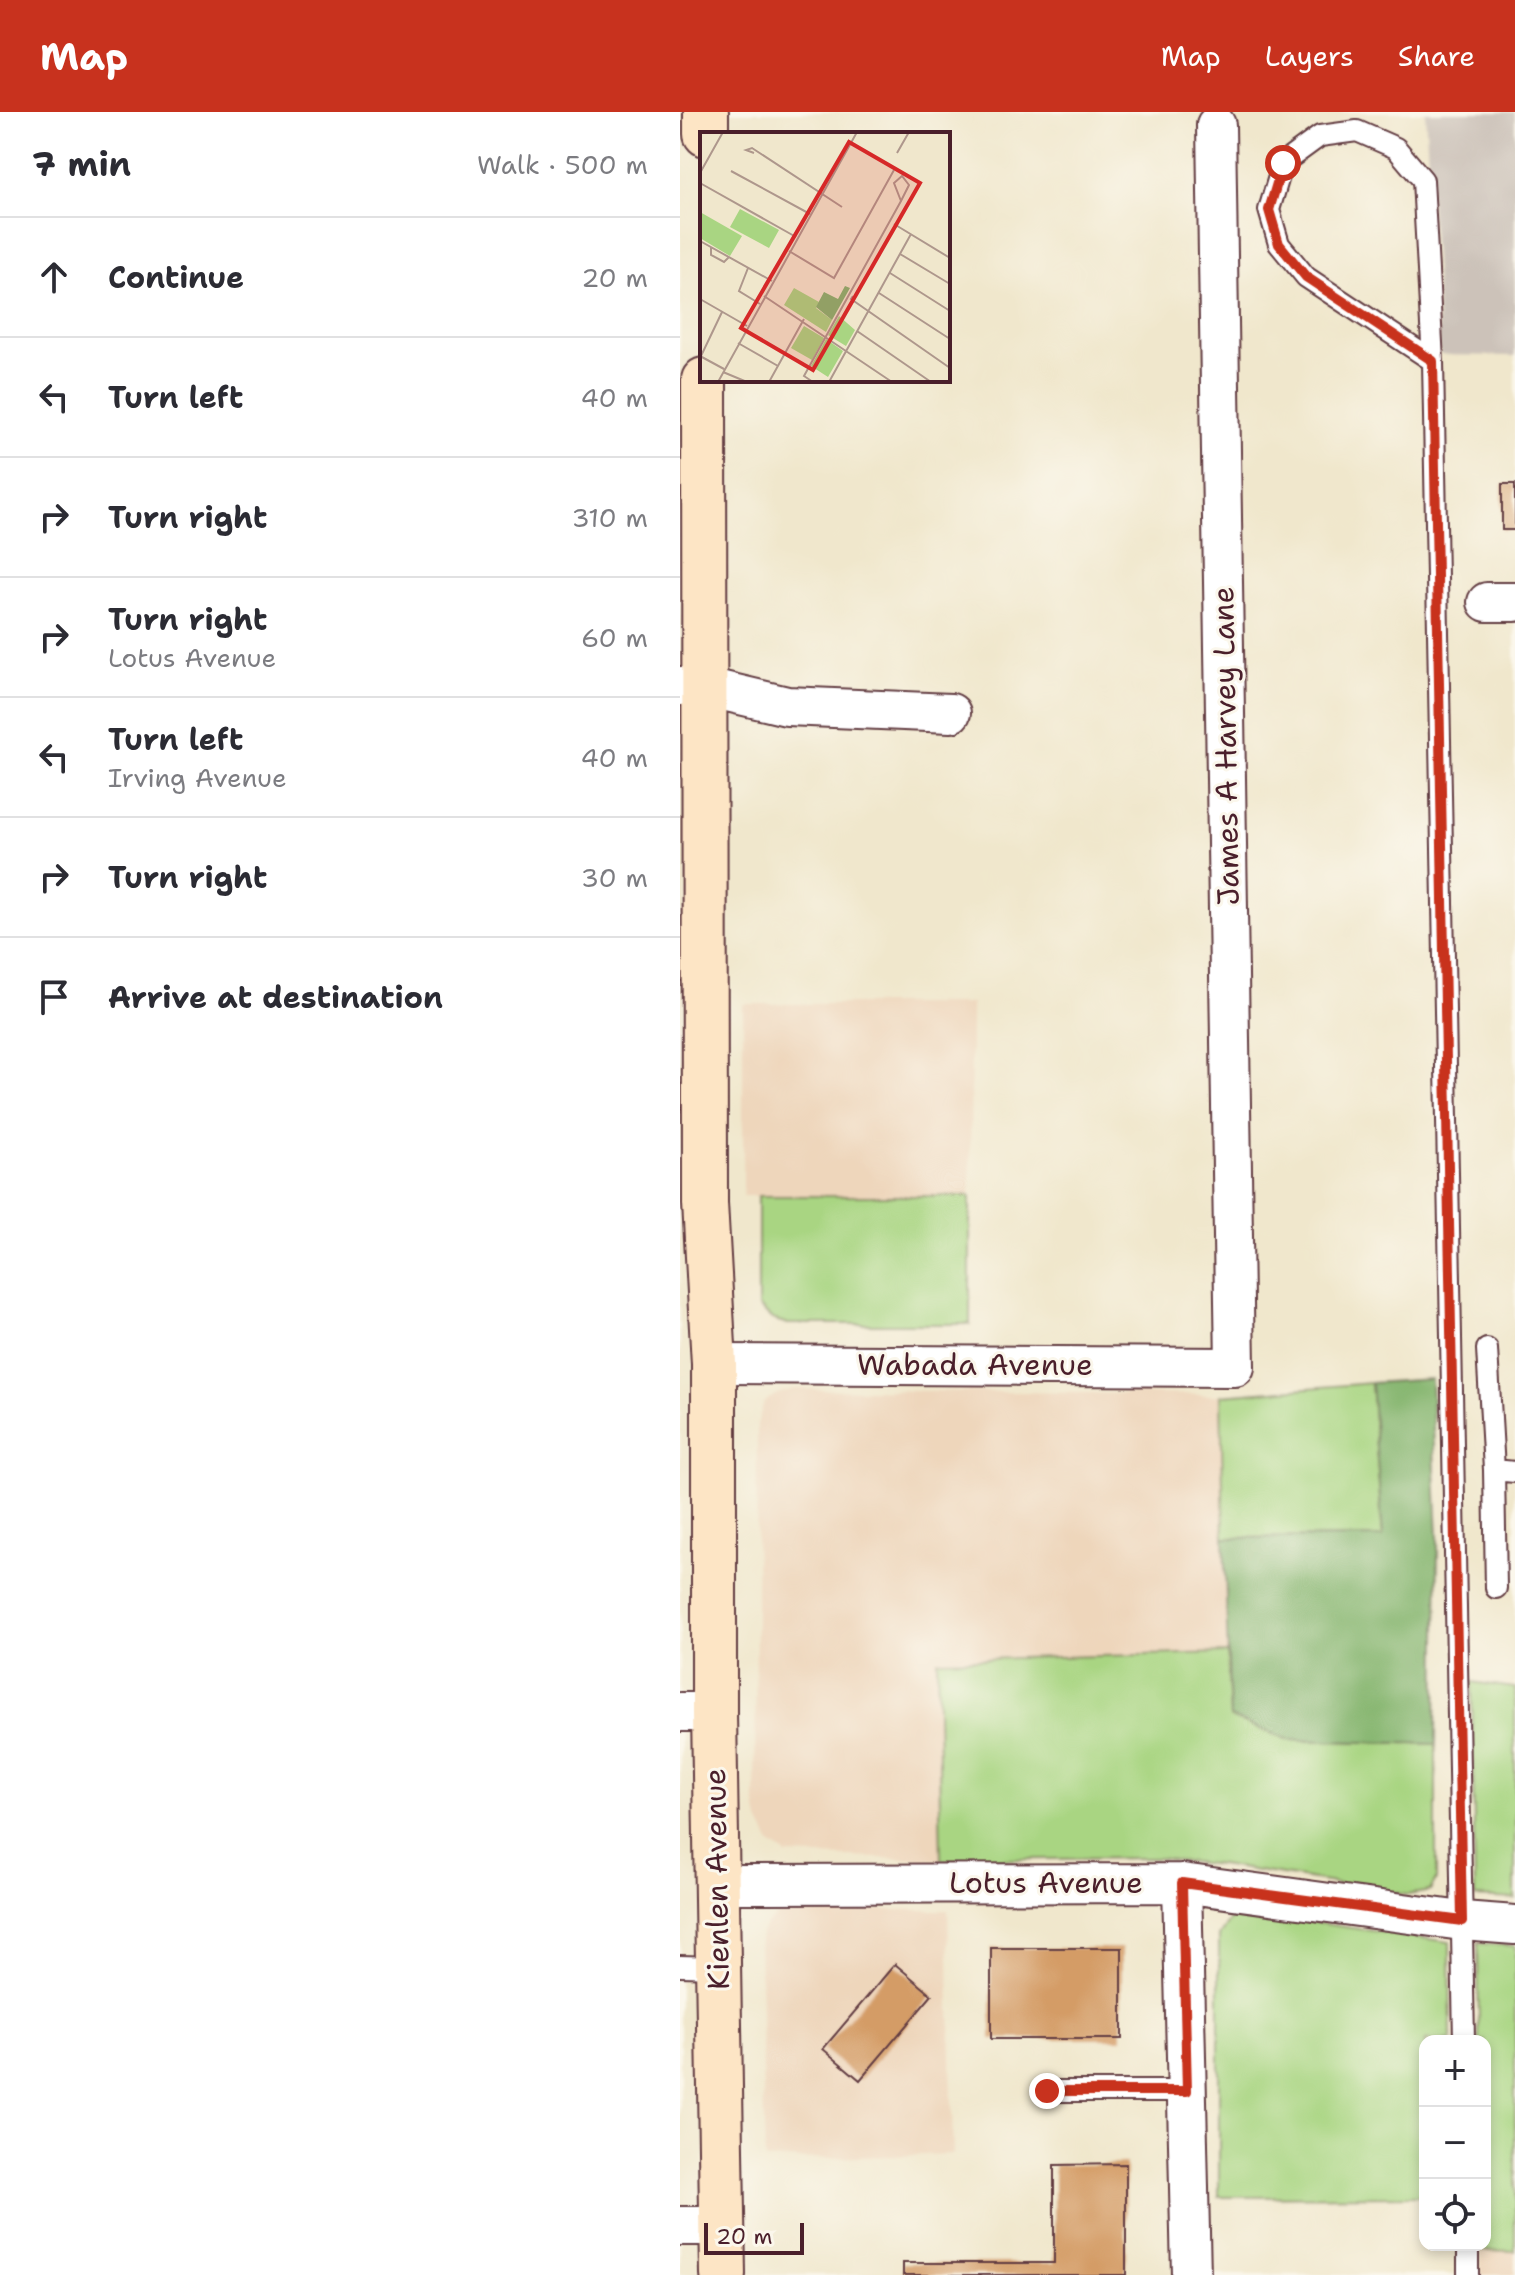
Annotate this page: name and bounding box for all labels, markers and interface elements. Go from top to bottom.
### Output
text: Map [40,31,128,82]
text: Map [1161,37,1221,75]
text: Layers [1265,37,1354,75]
text: Share [1398,37,1475,75]
inset map [700,132,950,382]
text: 7 min [32,141,131,187]
route start [1265,145,1301,181]
text: Walk · 500 m [477,147,648,182]
icon: ahead [32,255,76,299]
text: Continue [108,257,244,298]
text: 20 m [581,260,648,295]
icon: left [32,375,76,419]
text: Turn left [108,377,243,418]
text: 40 m [581,380,648,415]
icon: right [32,495,76,539]
text: Turn right [108,497,267,538]
text: 310 m [572,500,648,535]
street label: James A Harvey Lane [1202,586,1249,906]
text: Turn right [108,599,267,640]
icon: right [32,615,76,659]
text: 60 m [581,620,648,655]
text: Lotus Avenue [108,640,276,675]
text: Turn left [108,719,243,760]
icon: left [32,735,76,779]
text: 40 m [581,740,648,775]
text: Irving Avenue [108,760,287,795]
icon: right [32,855,76,899]
text: Turn right [108,857,267,898]
text: 30 m [581,860,648,895]
icon: arrive [32,975,76,1019]
text: Arrive at destination [108,977,443,1018]
street label: Wabada Avenue [857,1344,1093,1385]
street label: Kienlen Avenue [694,1768,739,1990]
street label: Lotus Avenue [949,1862,1143,1903]
map controls [1419,2035,1491,2251]
button: + [1419,2035,1491,2107]
route end [1029,2073,1065,2109]
button: − [1419,2107,1491,2179]
button: locate [1419,2179,1491,2251]
scale bar [704,2219,804,2255]
text: 20 m [716,2222,773,2251]

